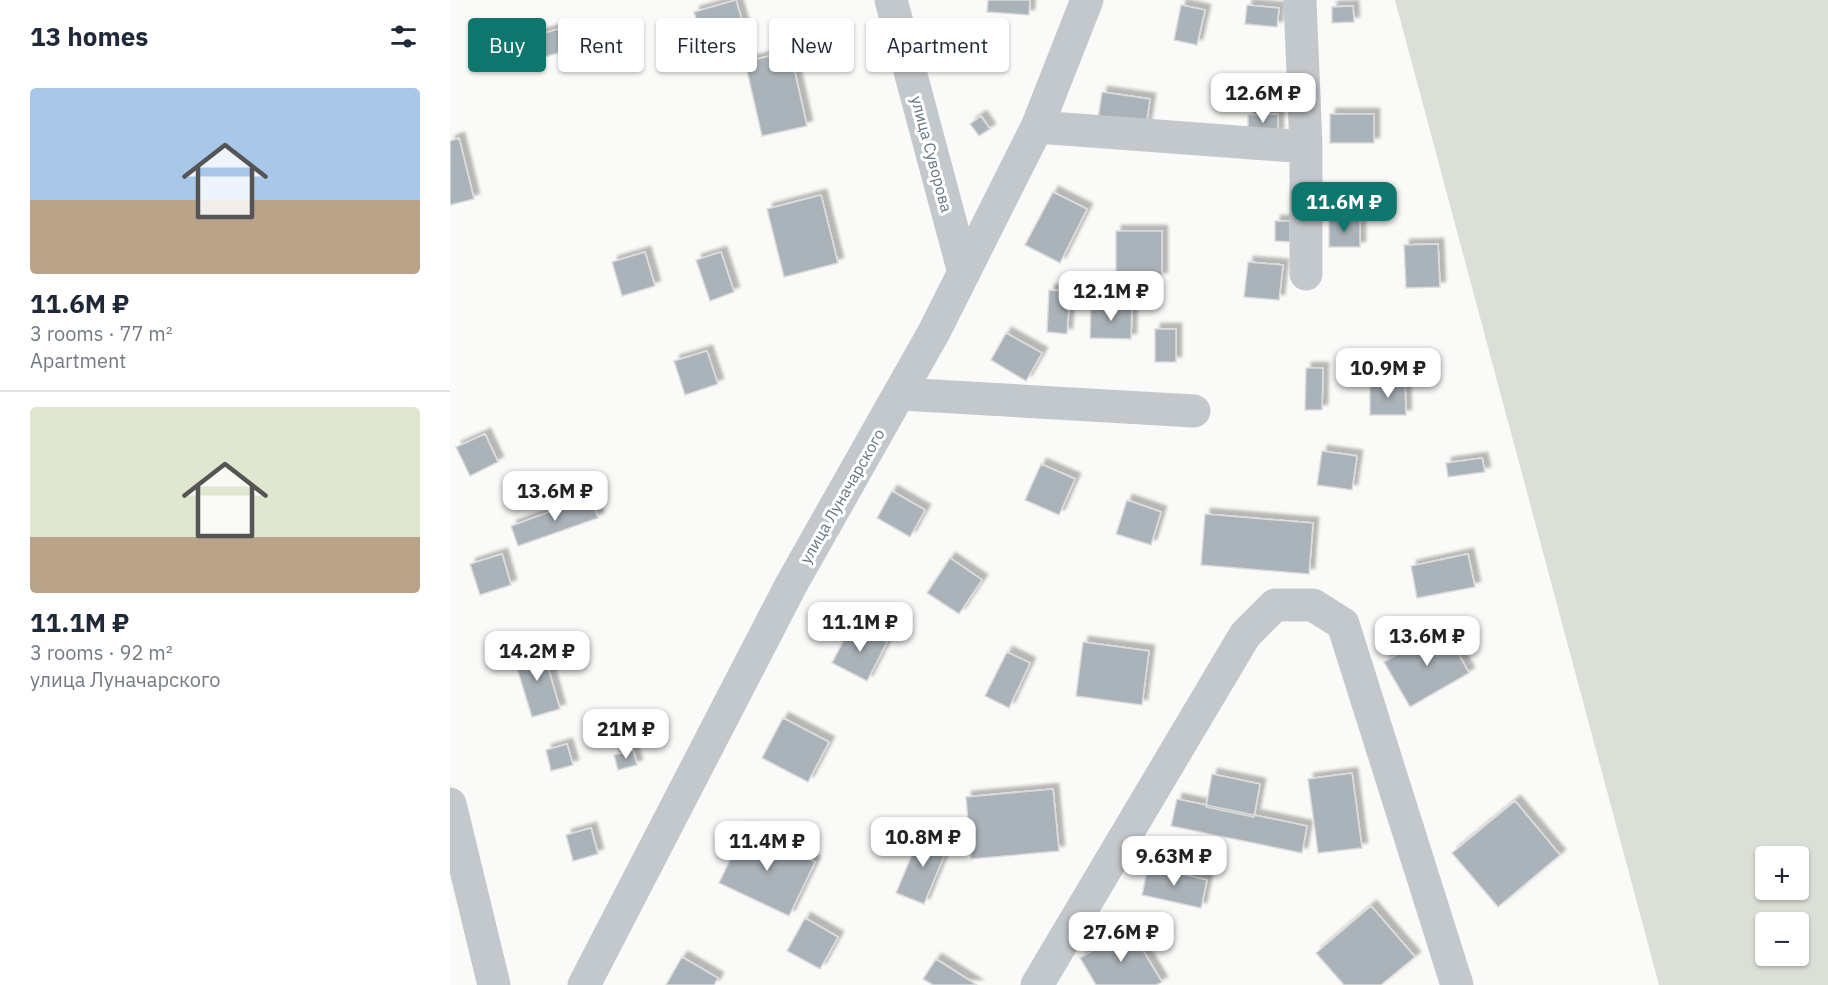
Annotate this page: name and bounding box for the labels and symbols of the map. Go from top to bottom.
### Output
pin: 12.6M ₽ [1208,73,1318,124]
street label: улица Суворова [907,94,957,215]
pin: 11.6M ₽ [1289,182,1399,233]
pin: 12.1M ₽ [1056,271,1166,322]
pin: 10.9M ₽ [1333,348,1443,399]
street label: улица Луначарского [795,425,889,567]
pin: 13.6M ₽ [500,471,610,522]
pin: 11.1M ₽ [805,602,915,653]
pin: 13.6M ₽ [1372,616,1482,667]
pin: 14.2M ₽ [482,631,592,682]
pin: 21M ₽ [584,709,668,760]
pin: 10.8M ₽ [868,817,978,868]
pin: 11.4M ₽ [712,821,822,872]
pin: 9.63M ₽ [1119,836,1229,887]
pin: 27.6M ₽ [1066,912,1176,963]

